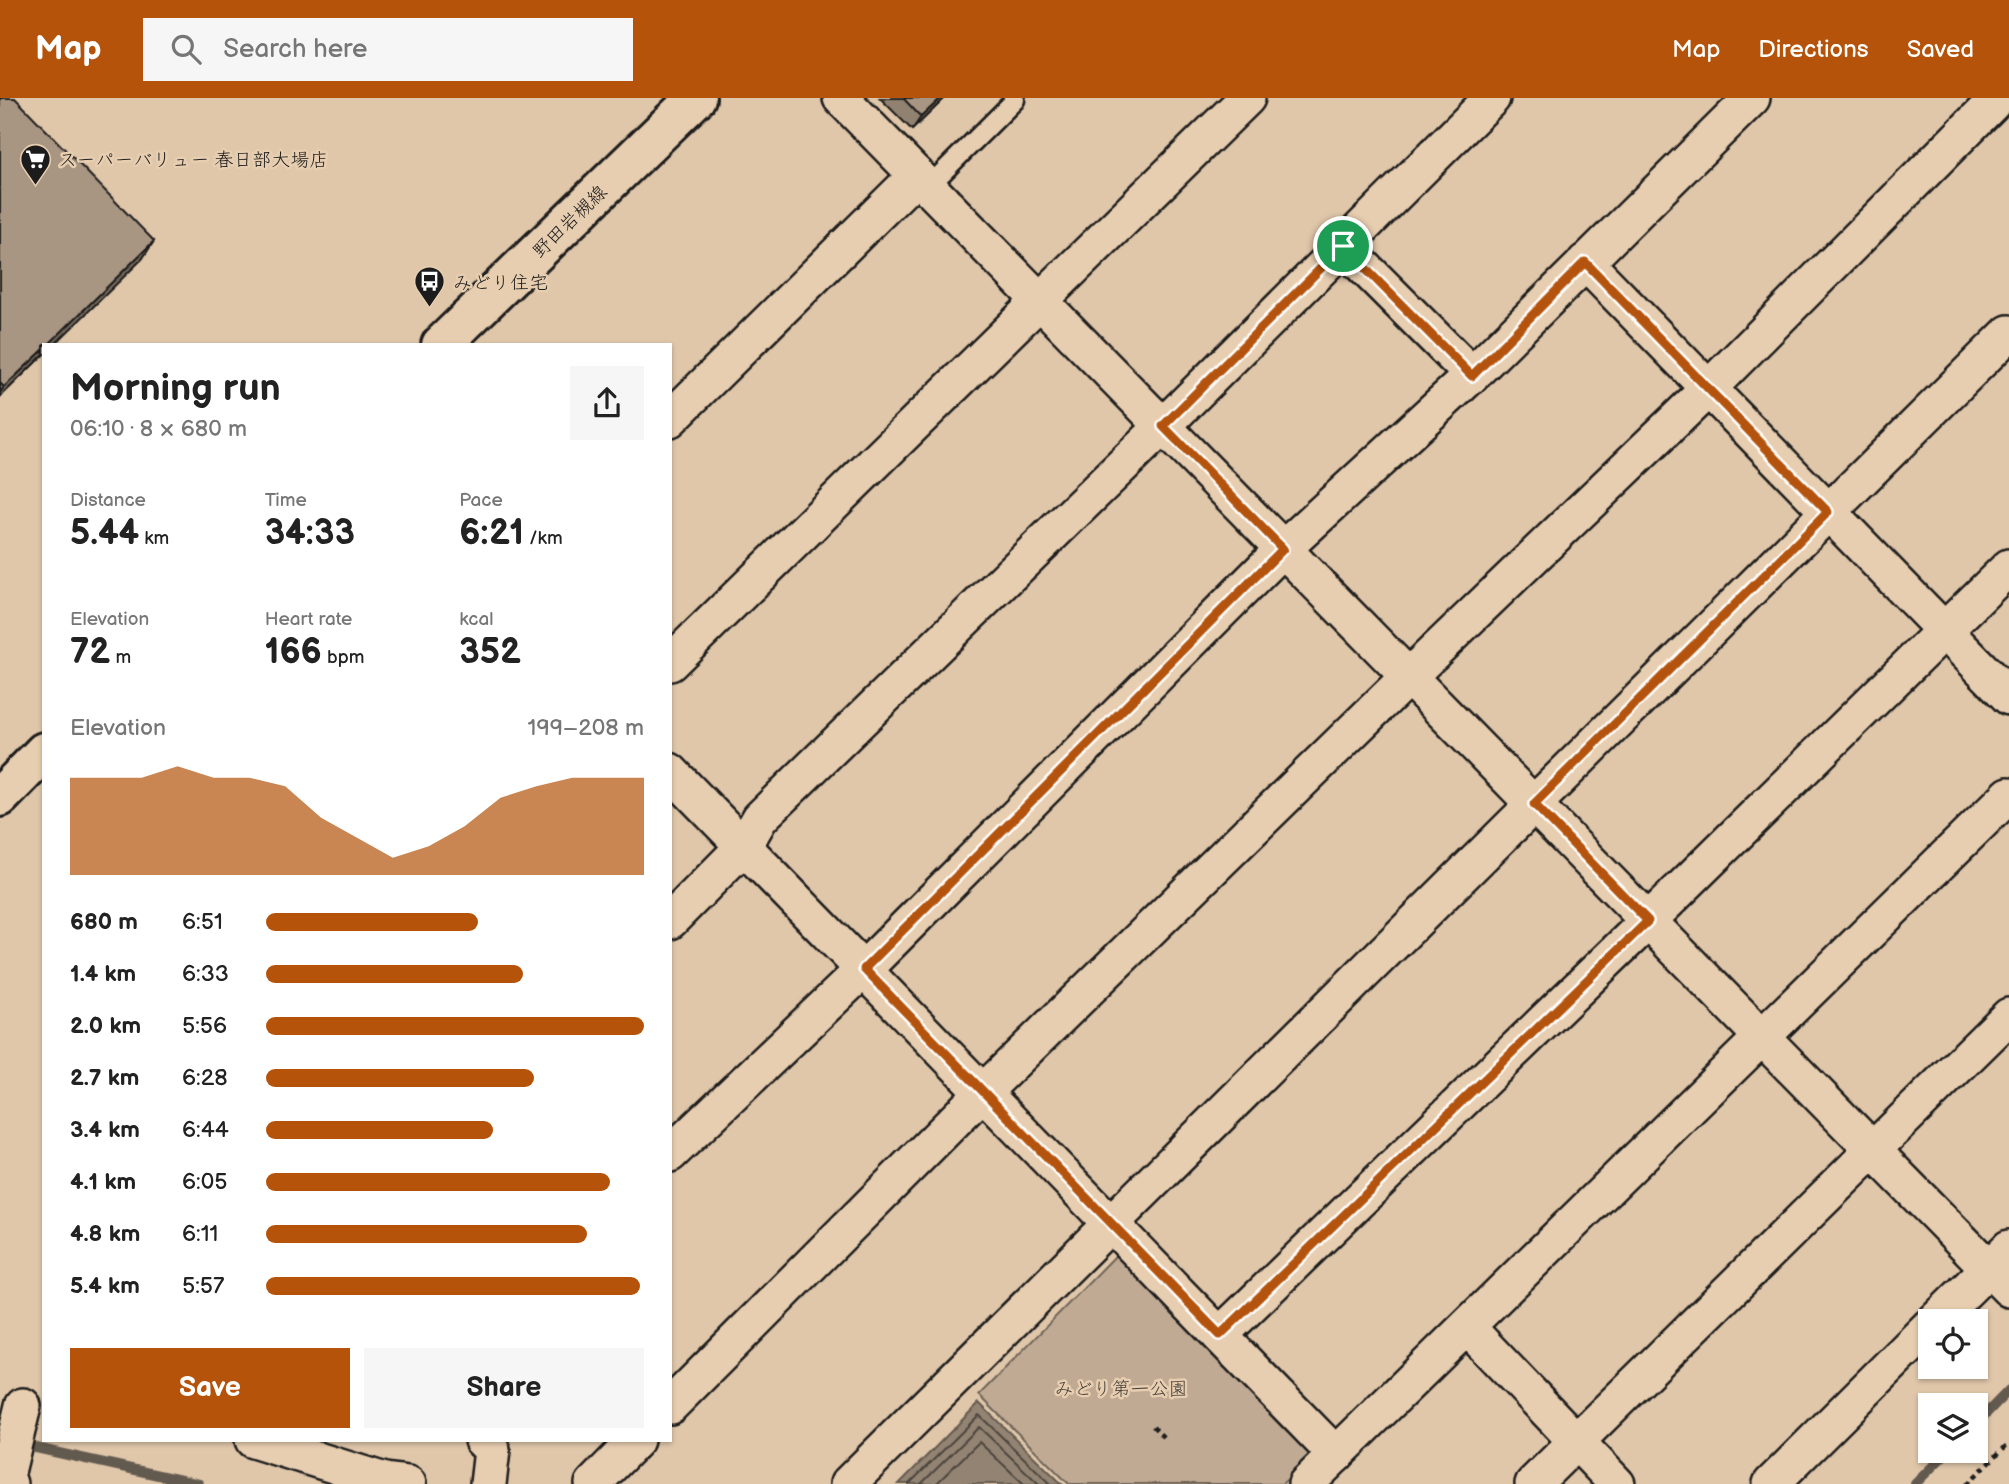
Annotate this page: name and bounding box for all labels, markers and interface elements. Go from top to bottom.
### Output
search box [143,18,633,81]
text: Map [35,29,101,69]
icon: search [167,30,205,68]
text: Search here [223,34,367,65]
text: Map [1672,35,1720,64]
text: Directions [1758,35,1869,64]
text: Saved [1907,35,1974,64]
supermarket icon: スーパーバリュー 春日部大場店 [18,142,52,186]
place label: スーパーバリュー 春日部大場店 [58,149,328,172]
street label: 野田岩槻線 [528,181,612,263]
pin [1313,216,1373,276]
icon: arrive [1324,227,1362,265]
bus stop icon: みどり住宅 [413,265,447,309]
place label: みどり住宅 [453,272,548,295]
text: Morning run [70,366,281,411]
button: share [570,366,644,440]
text: 06:10 · 8 × 680 m [70,415,247,443]
text: Distance [70,489,146,512]
text: Time [265,489,307,512]
text: Pace [459,489,503,512]
text: 5.44 [70,512,139,555]
text: 34:33 [265,512,355,555]
text: 6:21 [459,512,524,555]
text: km [139,527,169,550]
text: /km [524,527,563,550]
text: Elevation [70,608,149,631]
text: Heart rate [265,608,352,631]
text: kcal [459,608,493,631]
text: 72 [70,631,110,674]
text: 166 [265,631,322,674]
text: 352 [459,631,521,674]
text: m [110,646,131,669]
text: bpm [322,646,364,669]
text: Elevation [70,714,166,742]
text: 199–208 m [528,714,644,742]
text: 680 m [70,908,138,936]
text: 6:51 [182,908,223,936]
text: 1.4 km [70,960,136,988]
text: 6:33 [182,960,229,988]
text: 2.0 km [70,1012,141,1040]
text: 5:56 [182,1012,227,1040]
text: 2.7 km [70,1064,139,1092]
text: 6:28 [182,1064,228,1092]
text: 3.4 km [70,1116,140,1144]
text: 6:44 [182,1116,229,1144]
text: 4.1 km [70,1168,136,1196]
text: 6:05 [182,1168,227,1196]
text: 4.8 km [70,1220,140,1248]
text: 6:11 [182,1220,219,1248]
text: 5.4 km [70,1272,140,1300]
text: 5:57 [182,1272,224,1300]
map controls [1918,1309,1988,1463]
button: locate [1918,1309,1988,1379]
button: Save [70,1348,350,1428]
button: Share [364,1348,644,1428]
park label: みどり第一公園 [1054,1378,1188,1401]
button: layers [1918,1393,1988,1463]

